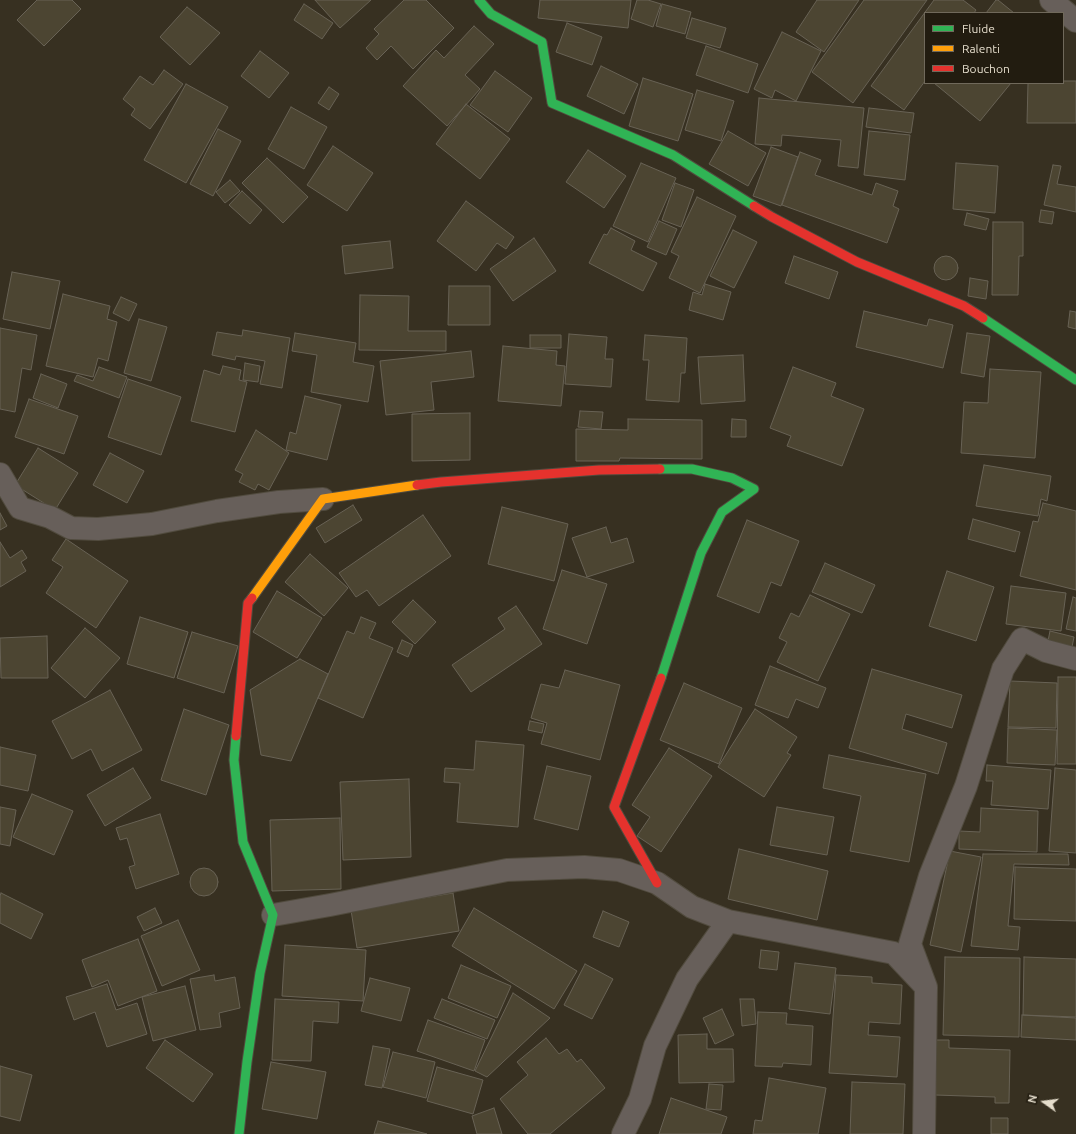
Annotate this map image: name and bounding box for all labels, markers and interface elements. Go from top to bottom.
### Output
legend [924,12,1064,84]
text: Fluide [962,22,995,35]
text: Ralenti [962,42,1000,55]
text: Bouchon [962,62,1010,75]
north arrow [1024,1082,1064,1122]
text: N [1026,1094,1039,1105]

